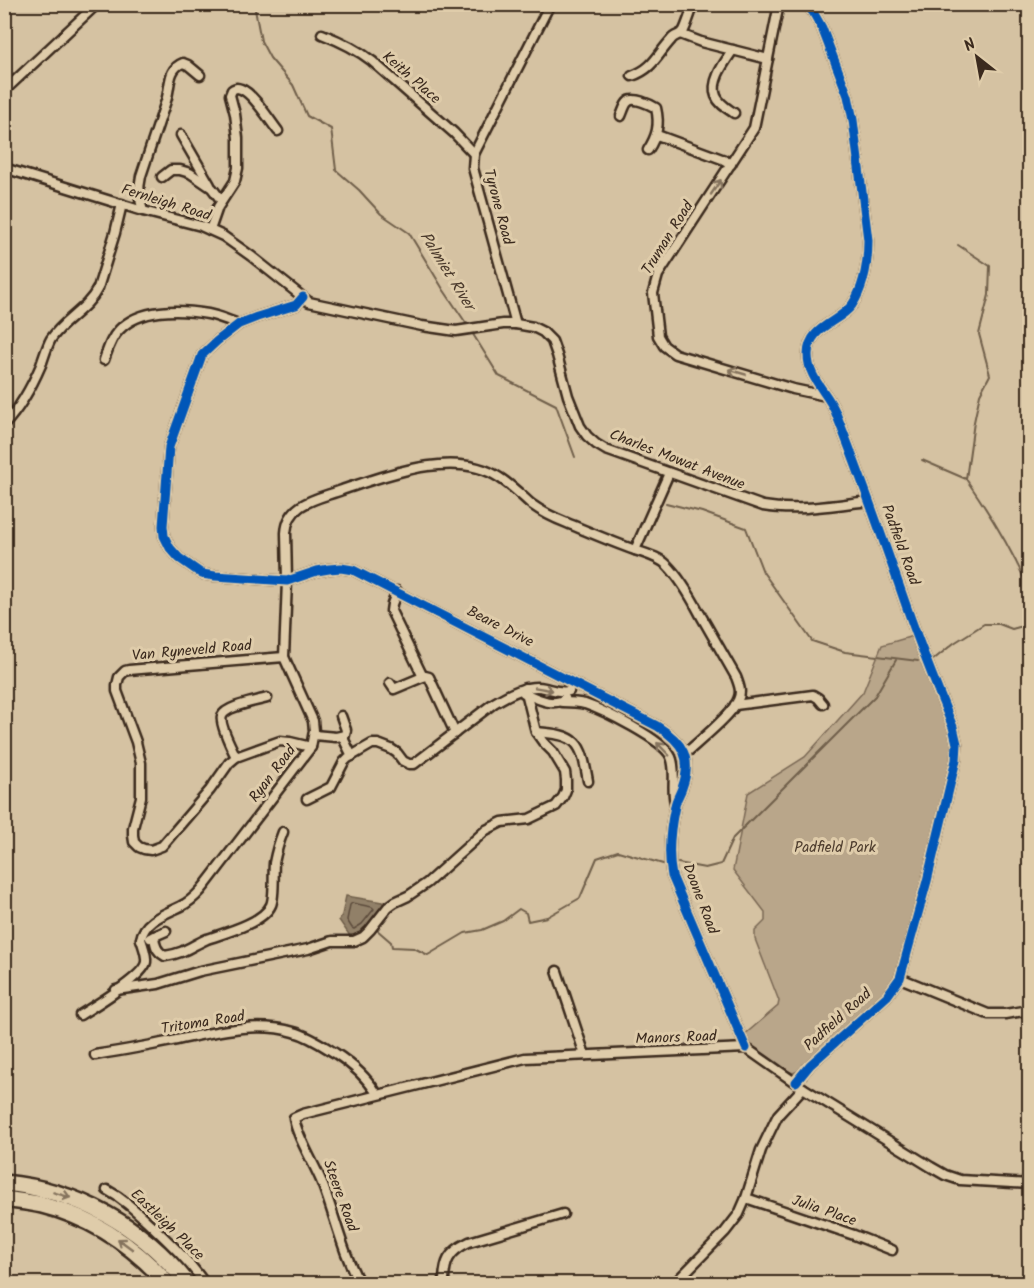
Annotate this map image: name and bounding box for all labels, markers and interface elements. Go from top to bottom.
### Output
north arrow [947,27,1007,87]
text: N [959,32,981,59]
street label: Keith Place [376,46,446,111]
street label: Tyrone Road [476,166,520,248]
street label: Fernleigh Road [118,178,214,228]
one-way arrow [710,179,722,196]
street label: Truman Road [636,196,701,280]
water label: Palmiet River [413,227,483,318]
one-way arrow [728,366,747,378]
street label: Charles Mowat Avenue [606,423,749,497]
street label: Padfield Road [874,501,926,589]
street label: Beare Drive [462,600,538,654]
street label: Van Ryneveld Road [131,634,253,668]
one-way arrow [534,684,553,695]
street label: Ryan Road [243,740,303,808]
one-way arrow [656,741,671,756]
park label: Padfield Park [794,836,877,860]
street label: Doone Road [676,860,725,938]
street label: Padfield Road [799,982,878,1057]
street label: Tritoma Road [160,1004,247,1041]
street label: Manors Road [635,1025,717,1051]
street label: Steere Road [316,1157,364,1236]
street label: Eastleigh Place [124,1183,210,1267]
street label: Julia Place [789,1189,860,1233]
one-way arrow [52,1190,71,1201]
one-way arrow [117,1238,133,1250]

